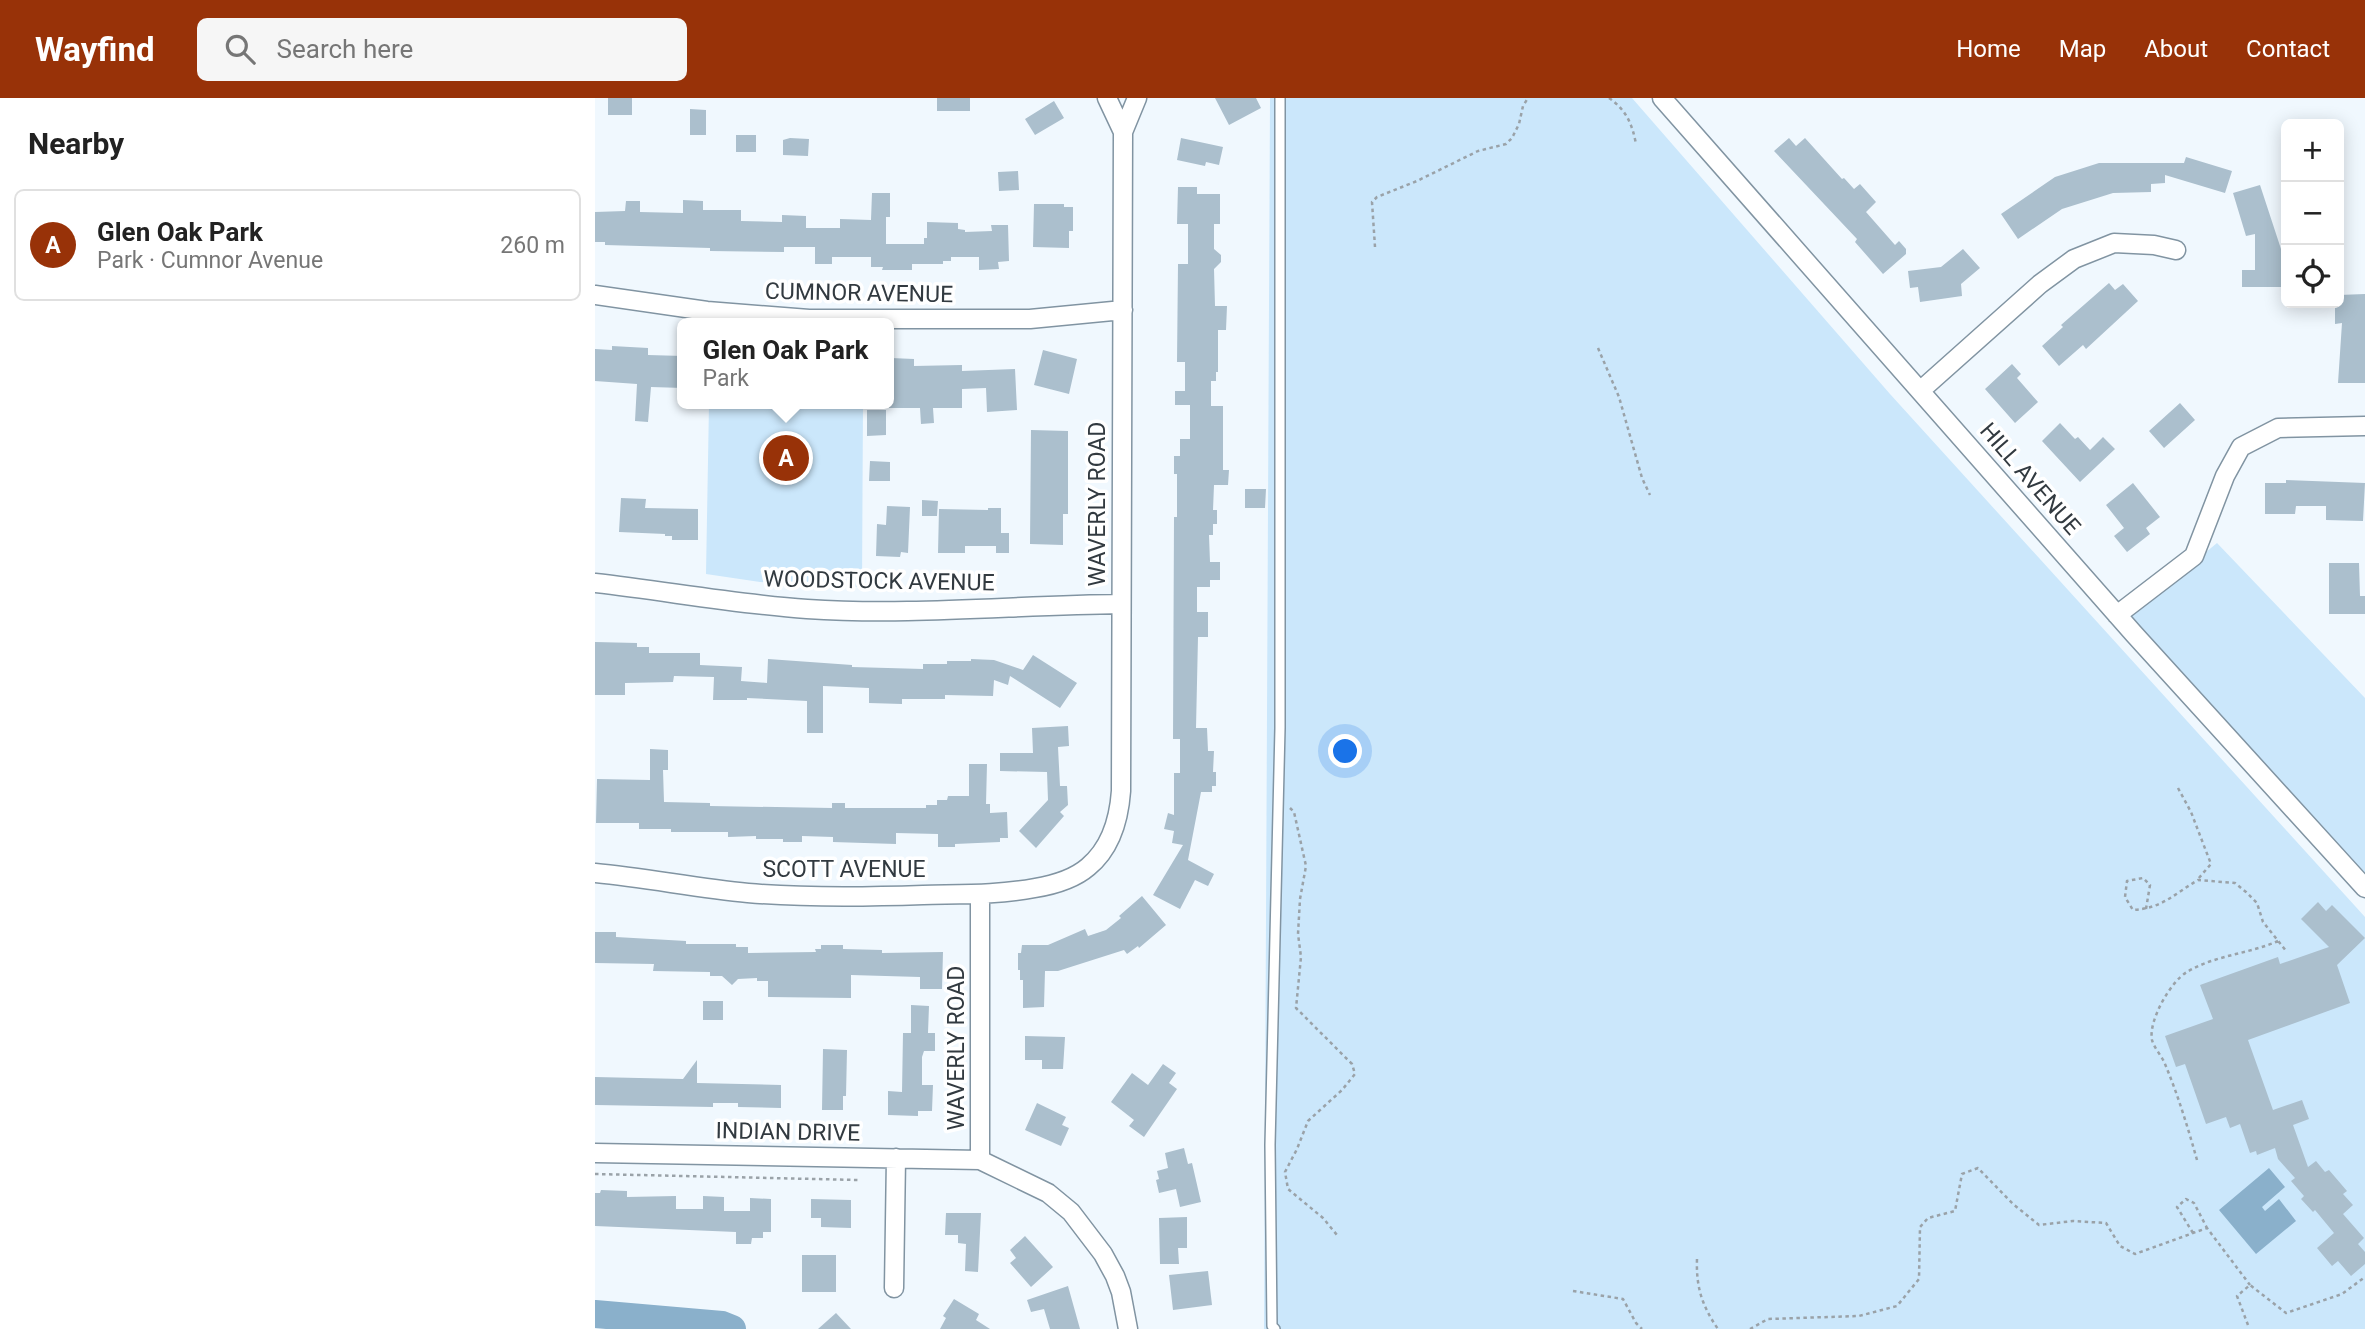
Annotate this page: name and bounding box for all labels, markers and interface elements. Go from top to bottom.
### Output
search box [197,18,687,81]
text: Wayfind [35,30,155,69]
icon: search [221,30,259,68]
text: Search here [277,34,413,64]
text: Home [1956,35,2021,63]
text: Map [2059,35,2106,63]
text: About [2144,35,2208,63]
text: Contact [2246,35,2330,63]
map controls [2281,119,2344,308]
button: + [2281,119,2344,182]
text: Nearby [28,126,124,161]
button: − [2281,182,2344,245]
text: Glen Oak Park [97,217,263,247]
text: A [45,232,61,259]
text: 260 m [500,232,565,259]
button: locate [2281,245,2344,308]
text: Park · Cumnor Avenue [97,247,323,274]
street label: CUMNOR AVENUE [765,278,953,308]
popup [677,318,894,409]
text: Glen Oak Park [703,335,868,365]
text: Park [703,365,749,392]
street label: HILL AVENUE [1974,418,2086,540]
street label: WAVERLY ROAD [1084,422,1111,586]
pin: A [763,432,809,484]
street label: WOODSTOCK AVENUE [763,565,995,597]
your location [1328,734,1362,768]
street label: SCOTT AVENUE [762,856,926,883]
street label: WAVERLY ROAD [943,966,970,1130]
street label: INDIAN DRIVE [715,1117,861,1147]

